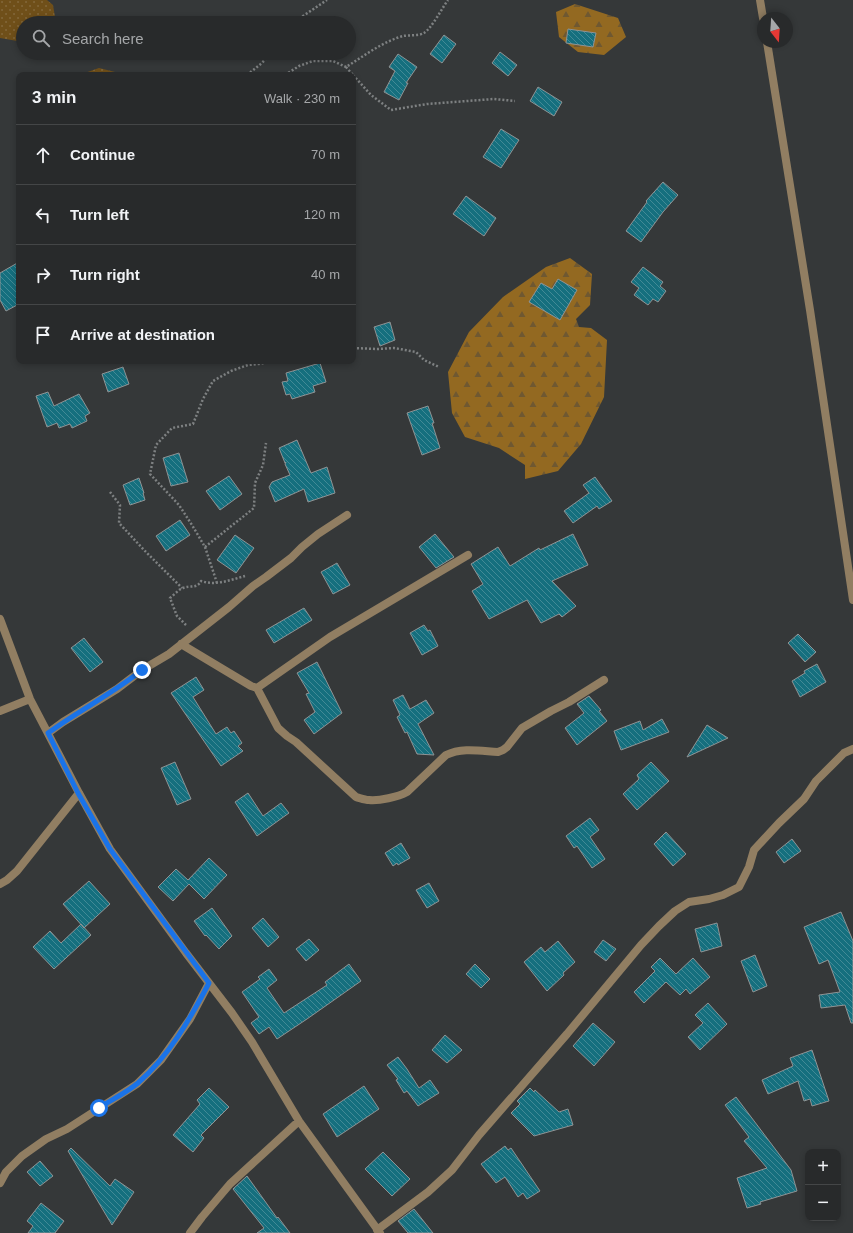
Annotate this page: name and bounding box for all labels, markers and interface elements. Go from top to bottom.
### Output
north arrow [757,12,793,48]
search box [16,16,356,60]
icon: search [30,27,52,49]
text: Search here [62,30,144,47]
text: 3 min [32,88,76,107]
text: Walk · 230 m [264,91,340,106]
icon: ahead [32,144,54,166]
text: Continue [70,146,135,163]
text: 70 m [311,147,340,162]
icon: left [32,204,54,226]
text: Turn left [70,206,129,223]
text: 120 m [304,207,340,222]
icon: right [32,264,54,286]
text: Turn right [70,266,140,283]
text: 40 m [311,267,340,282]
icon: arrive [32,324,54,346]
text: Arrive at destination [70,326,215,343]
route end [133,661,151,679]
route start [90,1099,108,1117]
map controls [805,1149,841,1221]
button: + [805,1149,841,1185]
button: − [805,1185,841,1221]

